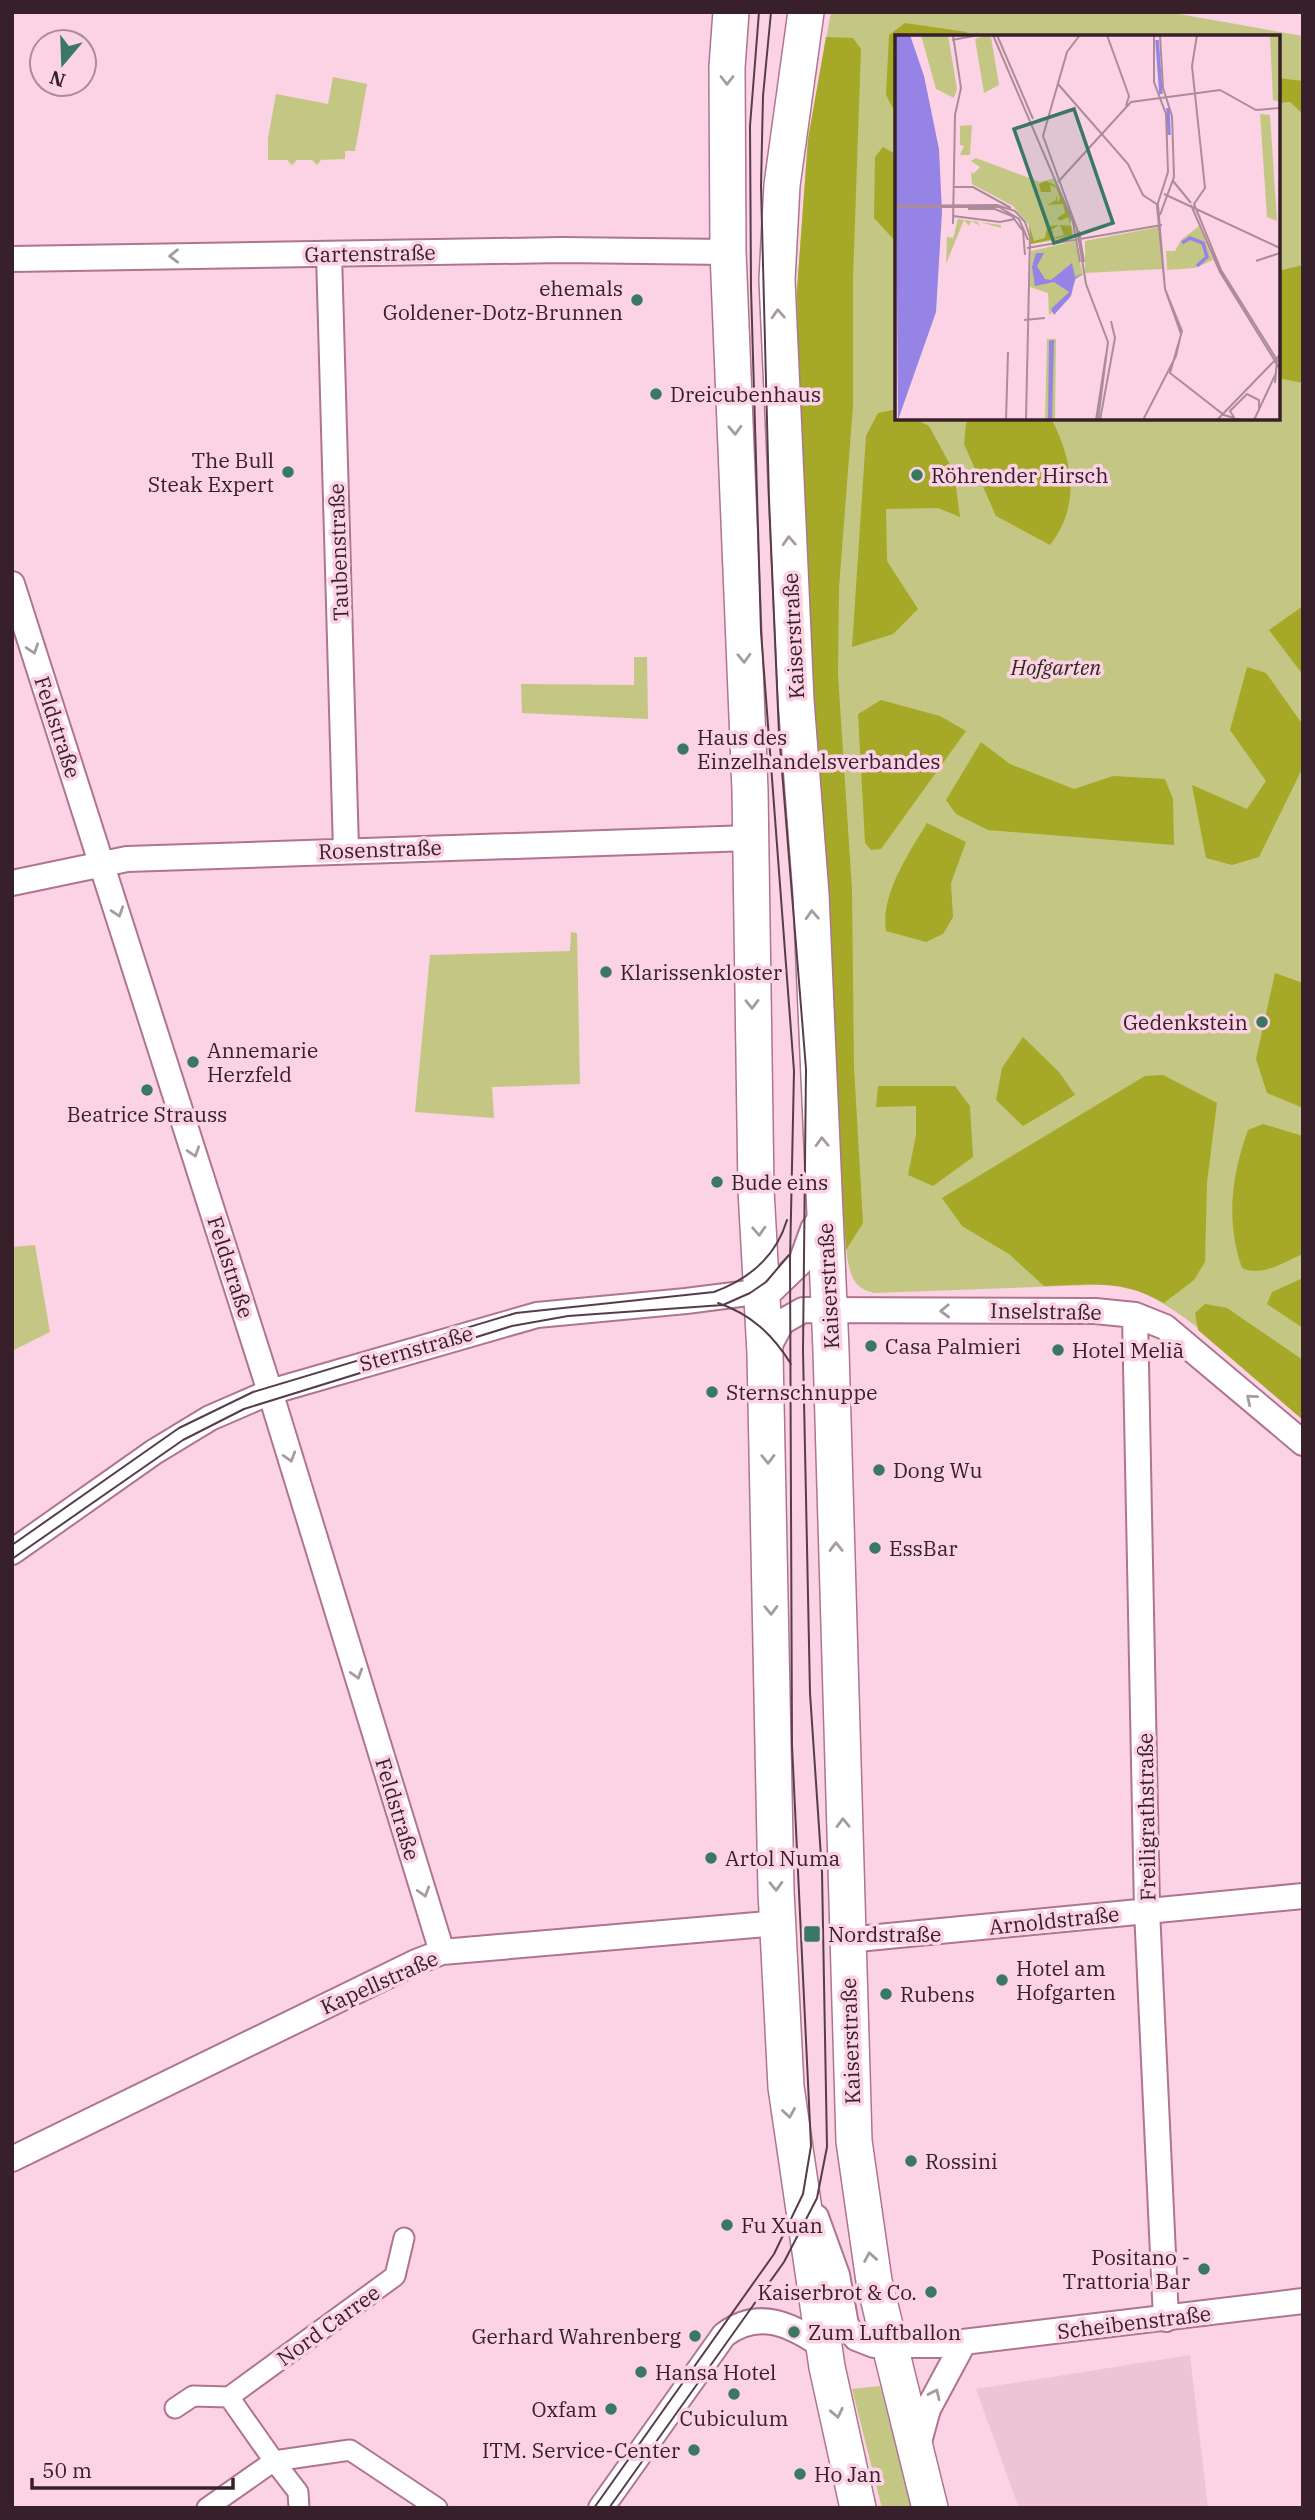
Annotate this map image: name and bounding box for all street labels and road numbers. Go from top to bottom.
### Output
street label: Gartenstraße [304,238,436,268]
street label: Taubenstraße [322,483,354,621]
street label: Kaiserstraße [776,572,810,700]
street label: Feldstraße [28,672,88,782]
street label: Rosenstraße [318,833,442,865]
street label: Feldstraße [201,1212,261,1322]
street label: Kaiserstraße [811,1222,845,1350]
street label: Inselstraße [990,1296,1102,1326]
street label: Sternstraße [356,1318,476,1378]
street label: Freiligrathstraße [1131,1733,1161,1901]
street label: Feldstraße [369,1754,427,1864]
street label: Arnoldstraße [987,1899,1121,1941]
street label: Kapellstraße [316,1944,442,2020]
street label: Kaiserstraße [834,1977,866,2105]
street label: Nord Carree [271,2278,385,2372]
street label: Scheibenstraße [1056,2299,1212,2345]

